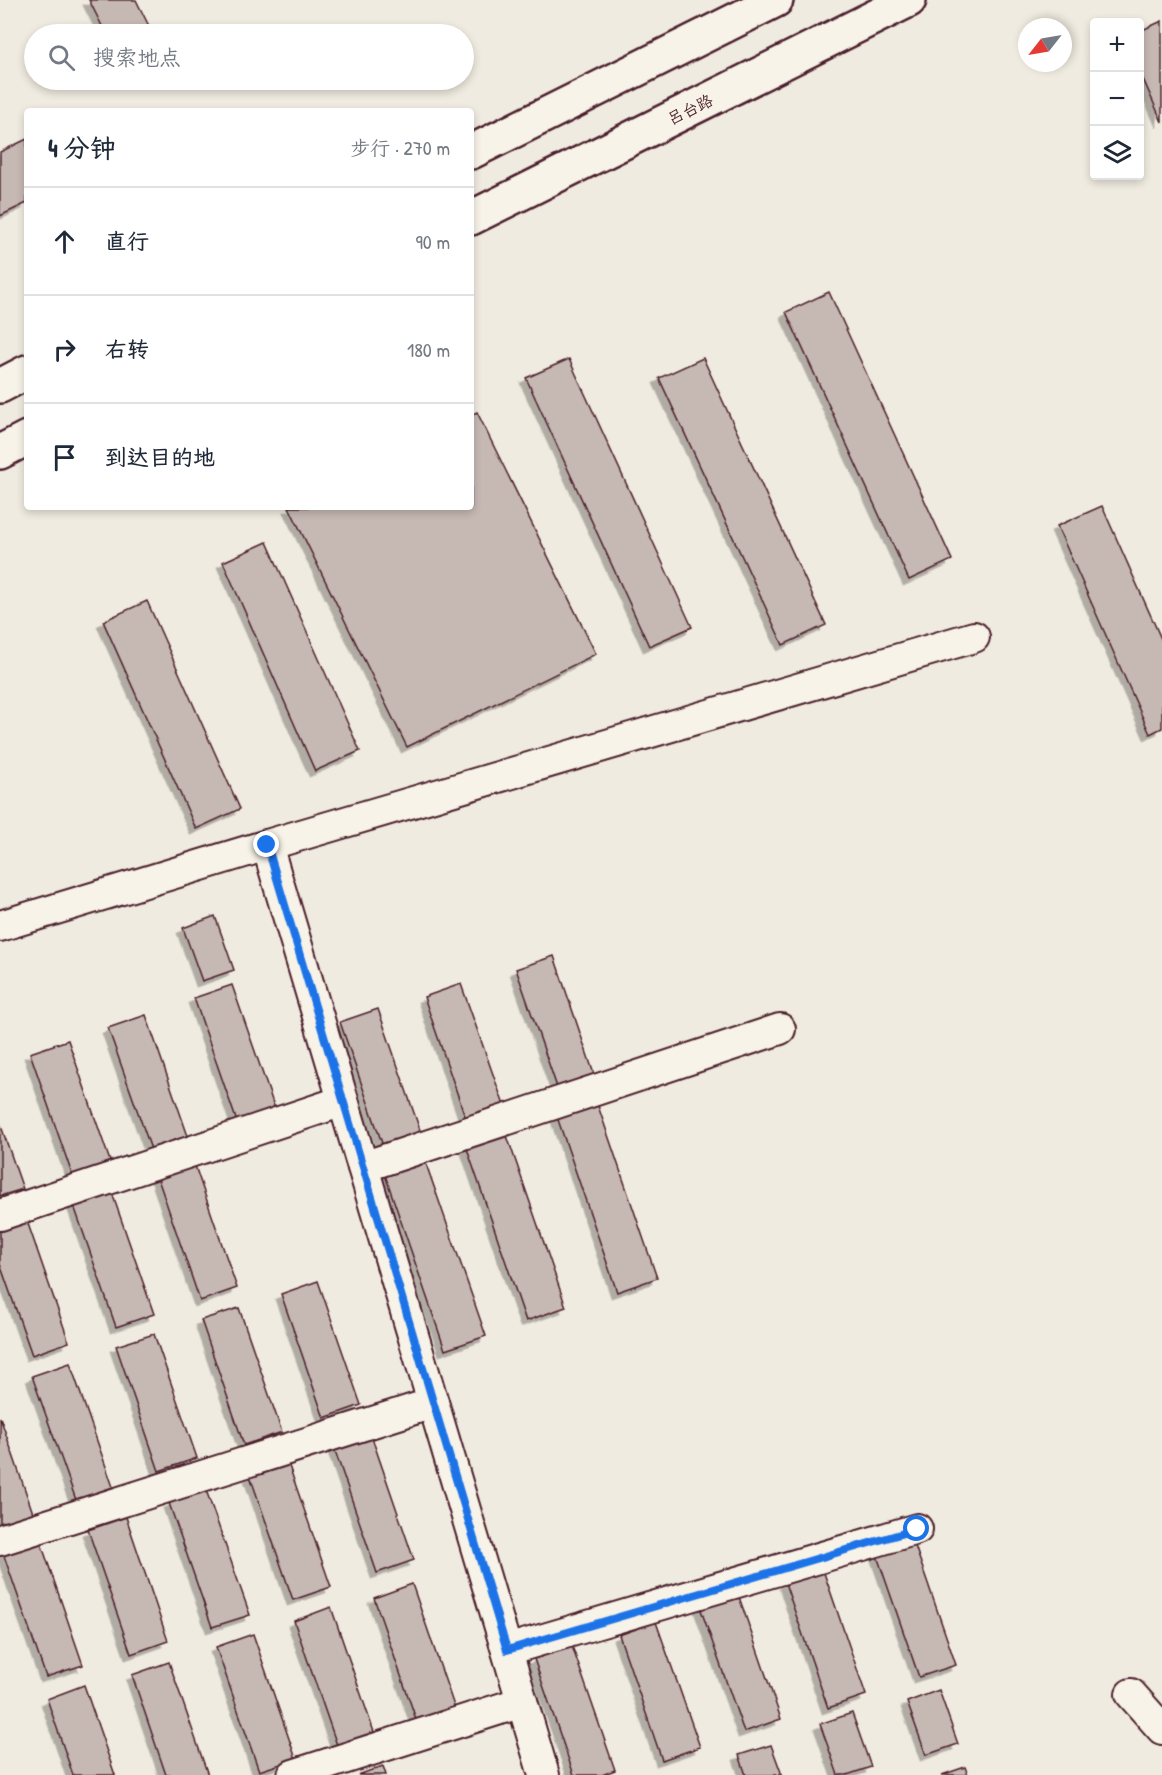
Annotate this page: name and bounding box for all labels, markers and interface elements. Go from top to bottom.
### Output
north arrow [1018,18,1072,72]
map controls [1090,18,1144,180]
button: + [1090,18,1144,72]
search box [24,24,474,90]
icon: search [45,41,78,74]
text: 搜索地点 [93,42,181,72]
button: − [1090,72,1144,126]
street label: 吕台路 [664,89,716,129]
button: layers [1090,126,1144,180]
text: 4 分钟 [48,130,116,165]
text: 步行 · 270 m [350,134,450,161]
icon: ahead [48,225,81,258]
text: 直行 [105,226,149,256]
text: 90 m [416,228,450,255]
icon: right [48,333,81,366]
text: 右转 [105,334,149,364]
text: 180 m [407,336,450,363]
icon: arrive [48,441,81,474]
text: 到达目的地 [105,442,215,472]
route end [253,831,279,857]
route start [903,1515,929,1541]

